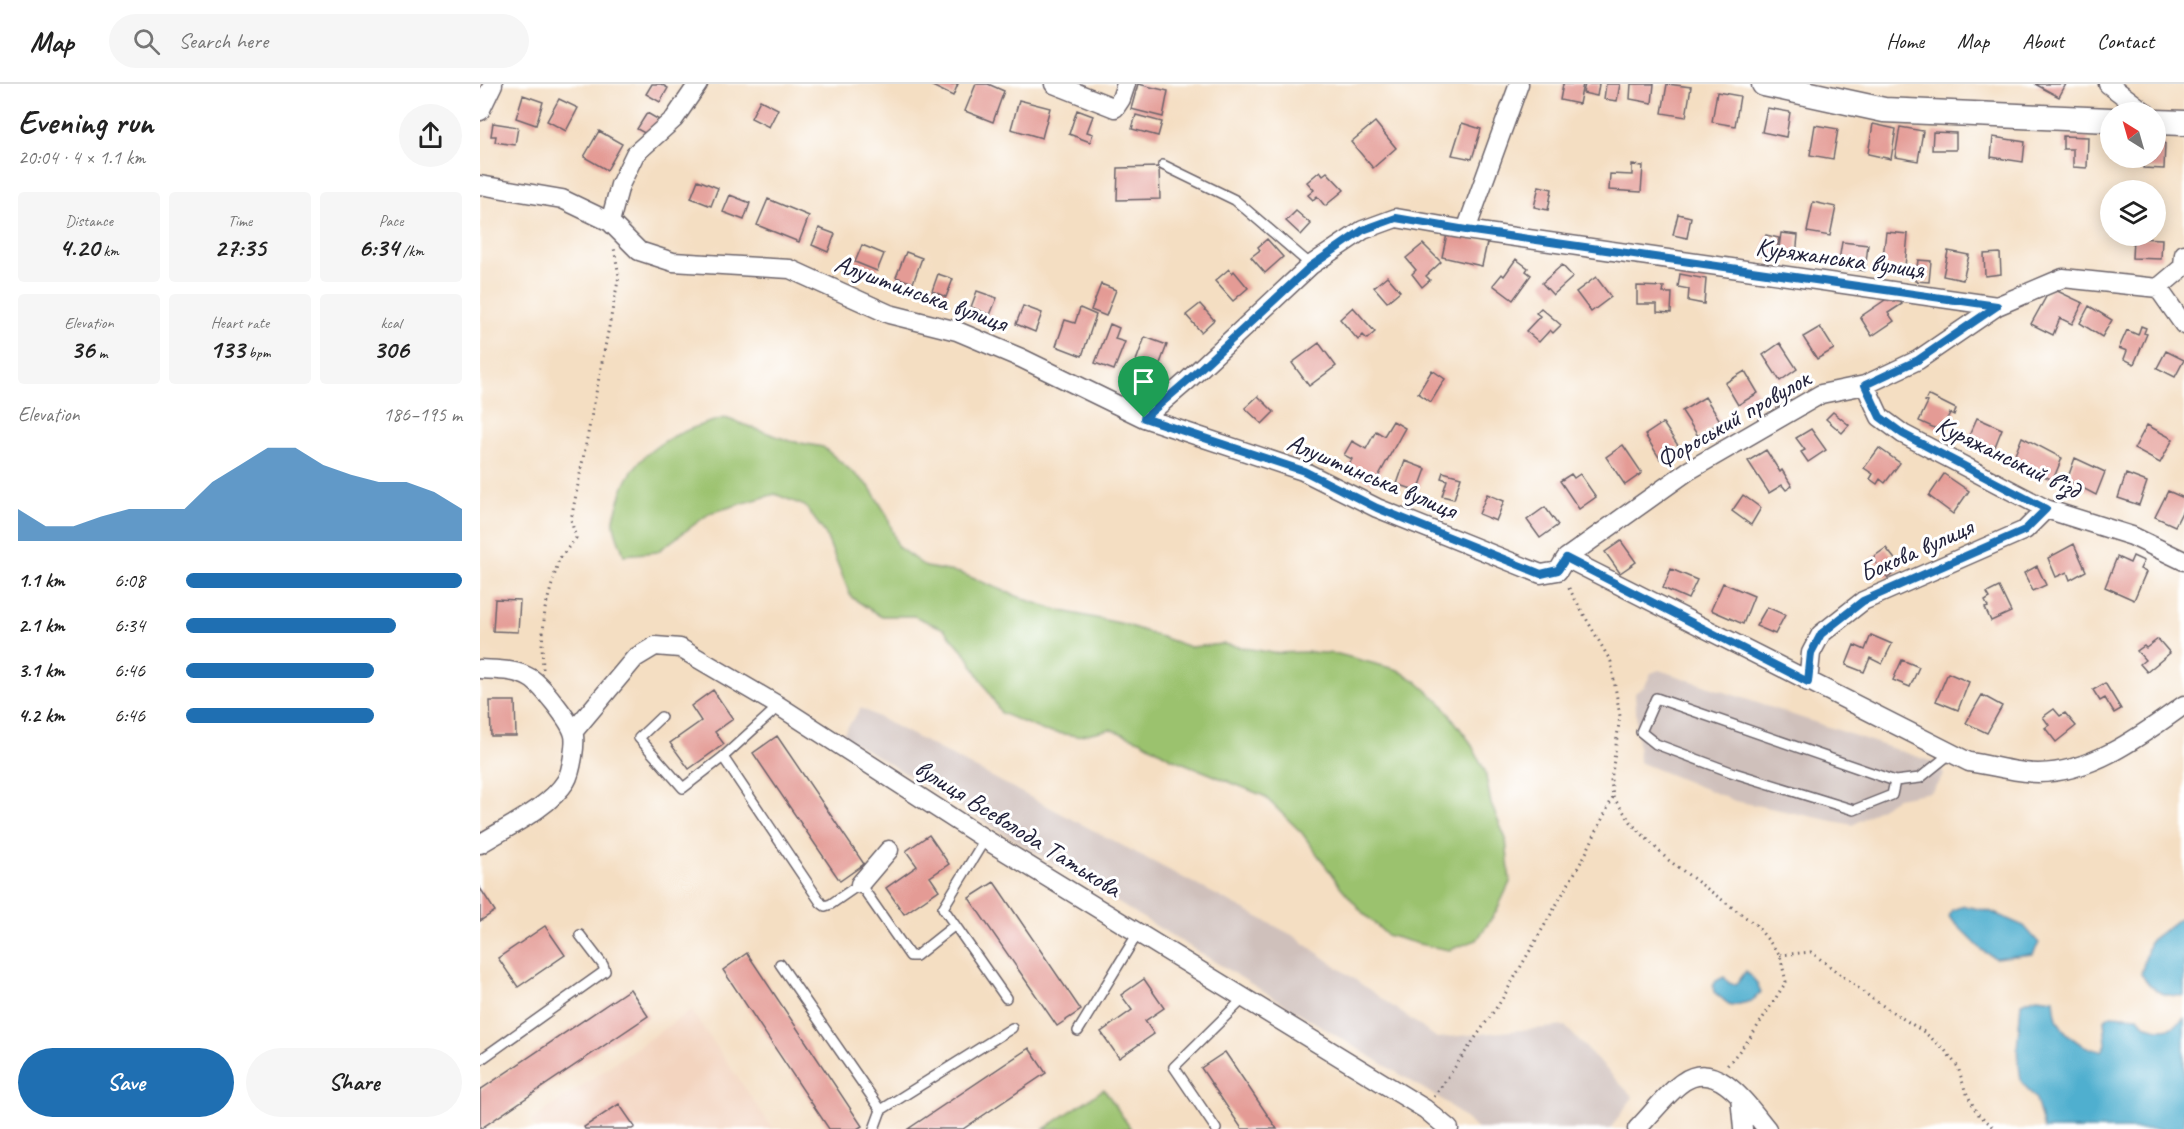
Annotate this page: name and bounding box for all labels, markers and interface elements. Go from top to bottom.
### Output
search box [109,14,529,68]
text: Map [30,24,73,59]
icon: search [130,25,163,58]
text: Search here [178,27,268,55]
text: Home [1886,28,1924,54]
text: Map [1957,28,1989,54]
text: About [2022,28,2064,54]
text: Contact [2097,28,2154,54]
text: Evening run [18,101,153,143]
north arrow [2100,102,2166,168]
map controls [2100,102,2166,246]
button: share [399,104,462,167]
text: 20:04 · 4 × 1.1 km [18,145,145,170]
button: layers [2100,180,2166,246]
text: Distance [65,211,113,231]
text: Time [228,211,252,231]
text: Pace [379,211,403,231]
street label: Куряжанська вулиця [1754,230,1928,286]
text: 4.20 [59,231,99,264]
text: 27:35 [214,231,266,264]
text: 6:34 [358,231,399,264]
text: km [99,241,119,261]
text: /km [399,241,424,261]
street label: Алуштинська вулиця [830,246,1014,340]
text: Elevation [64,313,114,333]
text: Heart rate [211,313,269,333]
text: kcal [380,313,402,333]
text: 36 [71,333,95,366]
text: 133 [210,333,245,366]
text: 306 [373,333,409,366]
text: m [95,343,107,363]
text: bpm [245,343,270,363]
pin [1118,356,1169,418]
street label: Фороський провулок [1650,361,1818,476]
icon: arrive [1127,365,1160,398]
text: Elevation [18,402,80,427]
text: 186–195 m [383,402,462,427]
street label: Куряжанський в’їзд [1930,408,2088,508]
street label: Алуштинська вулиця [1282,425,1464,527]
street label: Бокова вулиця [1854,509,1980,590]
text: 1.1 km [18,568,65,593]
text: 6:08 [114,568,145,593]
text: 2.1 km [18,613,65,638]
text: 6:34 [114,613,145,638]
text: 3.1 km [18,658,65,683]
text: 6:46 [114,658,145,683]
text: 4.2 km [18,703,65,728]
text: 6:46 [114,703,145,728]
street label: вулиця Всеволода Татькова [909,751,1129,906]
button: Save [18,1048,234,1117]
button: Share [246,1048,462,1117]

